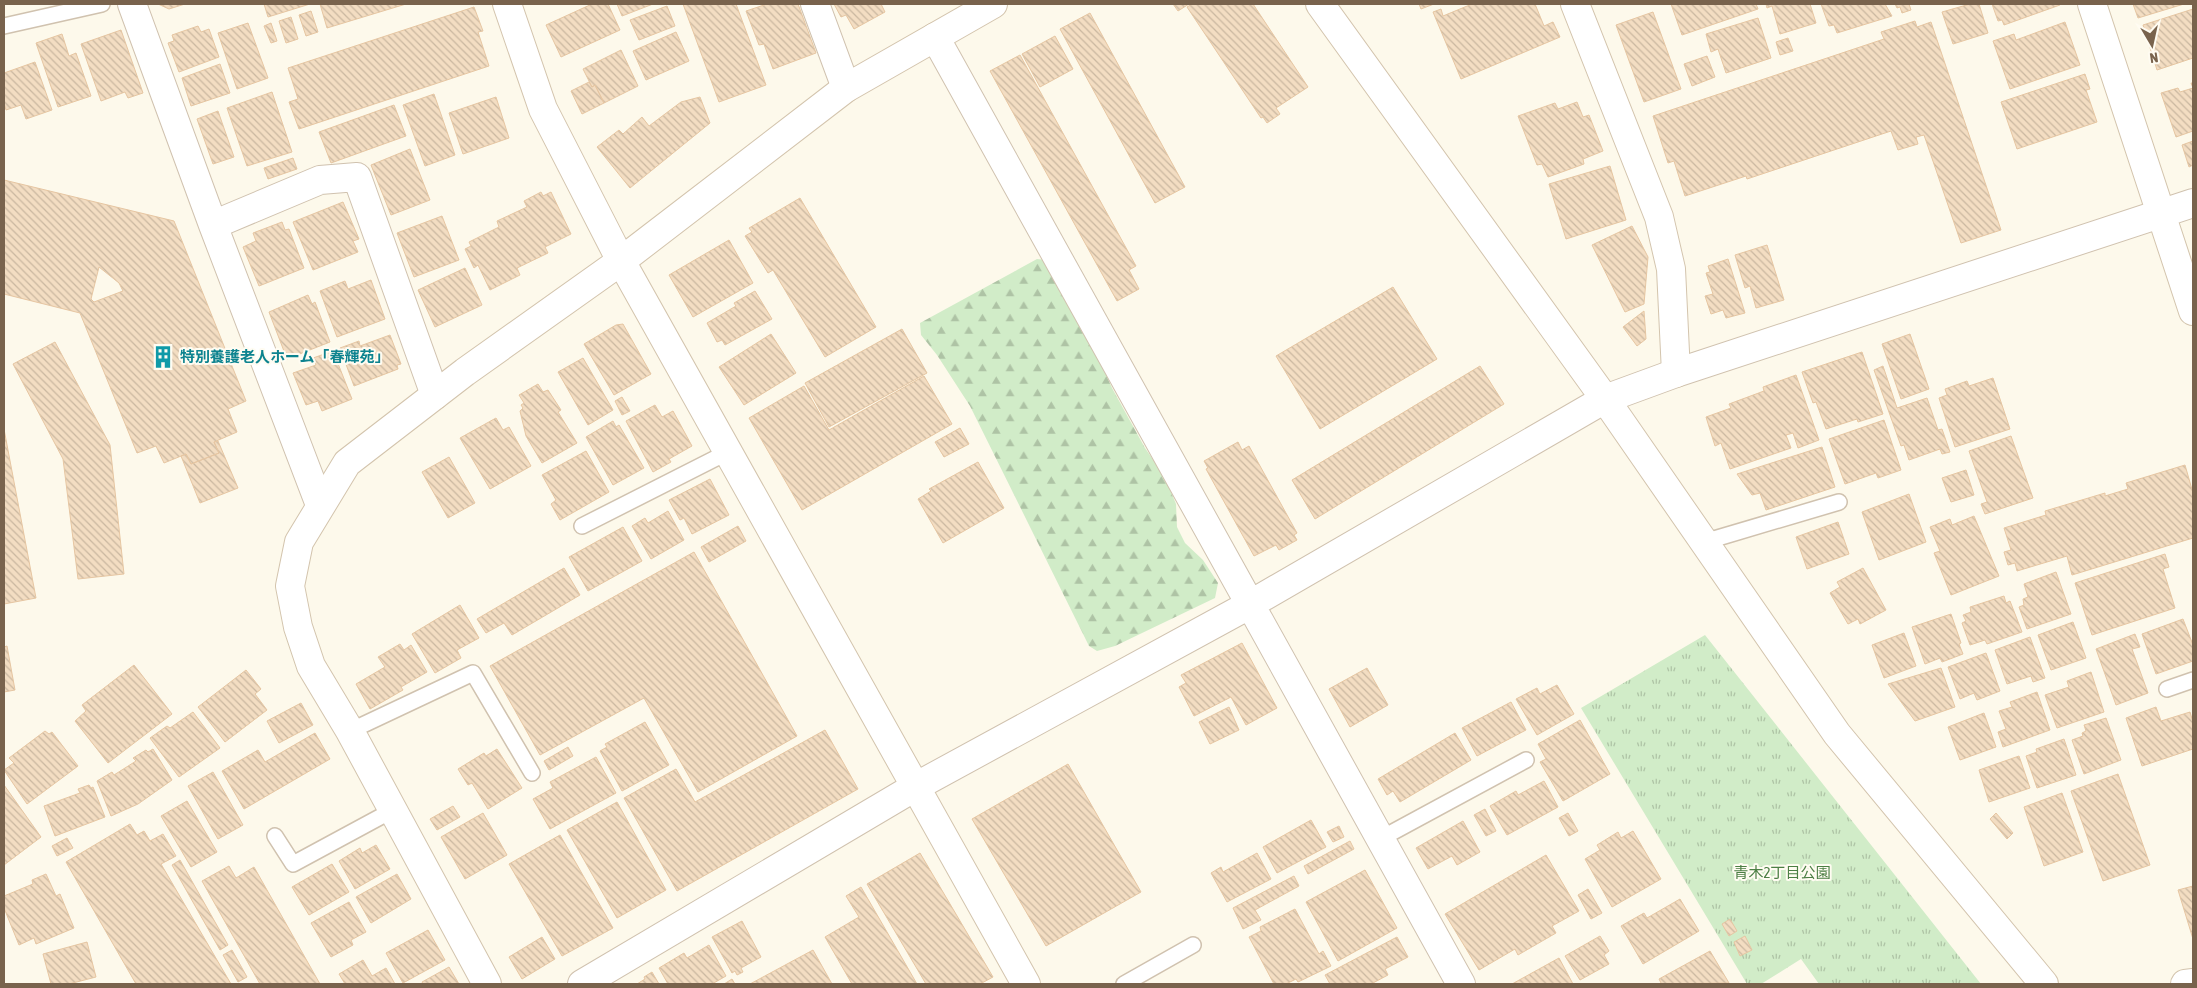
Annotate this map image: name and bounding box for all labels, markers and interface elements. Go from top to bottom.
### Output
north arrow [2127,20,2177,70]
text: N [2149,49,2159,66]
building icon: 特別養護老人ホーム「春輝苑」 [150,344,176,370]
place label: 特別養護老人ホーム「春輝苑」 [180,348,390,365]
park label: 青木2丁目公園 [1733,864,1831,881]

